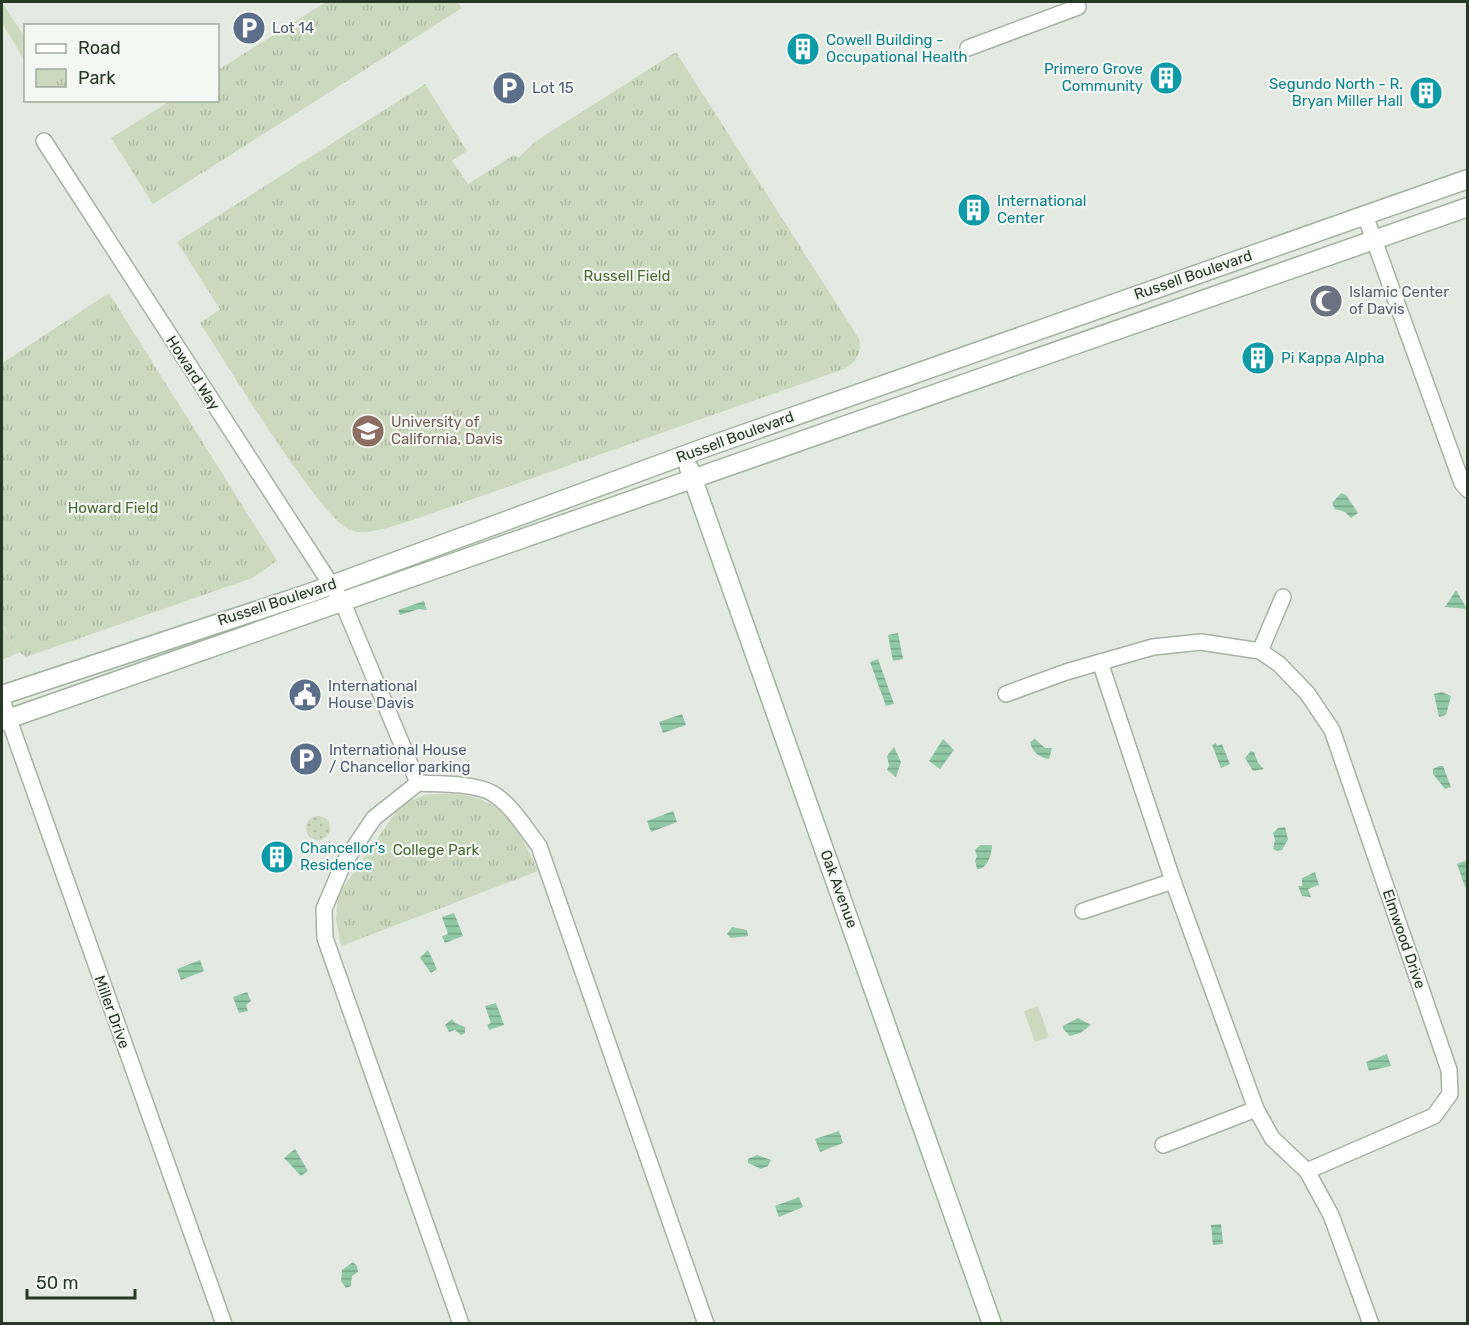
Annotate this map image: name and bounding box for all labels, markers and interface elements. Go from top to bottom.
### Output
parking icon: Lot 14 [231,10,267,46]
place label: Lot 14 [272,19,314,37]
legend [24,24,219,102]
building icon: Cowell Building - Occupational Health [785,31,821,67]
place label: Cowell Building - Occupational Health [826,31,968,66]
text: Road [78,37,121,59]
place label: Primero Grove Community [1044,60,1143,95]
building icon: Primero Grove Community [1148,60,1184,96]
text: Park [78,67,116,89]
parking icon: Lot 15 [491,70,527,106]
place label: Segundo North - R. Bryan Miller Hall [1269,75,1403,110]
building icon: Segundo North - R. Bryan Miller Hall [1408,75,1444,111]
place label: Lot 15 [532,79,574,97]
building icon: International Center [956,192,992,228]
place label: International Center [997,192,1086,227]
street label: Russell Boulevard [1132,246,1254,304]
park label: Russell Field [584,267,670,285]
mosque icon: Islamic Center of Davis [1308,283,1344,319]
place label: Islamic Center of Davis [1349,283,1449,318]
street label: Howard Way [162,332,224,414]
building icon: Pi Kappa Alpha [1240,340,1276,376]
place label: Pi Kappa Alpha [1281,349,1385,367]
street label: Russell Boulevard [674,407,796,467]
school or university icon: University of California, Davis [350,413,386,449]
place label: University of California, Davis [391,413,503,448]
park label: Howard Field [68,499,158,517]
street label: Russell Boulevard [215,574,339,630]
public building icon: International House Davis [287,677,323,713]
place label: International House Davis [328,677,417,712]
parking icon: International House / Chancellor parking [288,741,324,777]
place label: International House / Chancellor parking [329,741,470,776]
building icon: Chancellor's Residence [259,839,295,875]
place label: Chancellor's Residence [300,839,386,874]
park label: College Park [393,841,480,859]
street label: Oak Avenue [817,847,861,931]
street label: Elmwood Drive [1379,887,1429,991]
street label: Miller Drive [90,973,134,1051]
scale bar [27,1262,135,1300]
text: 50 m [36,1272,79,1294]

